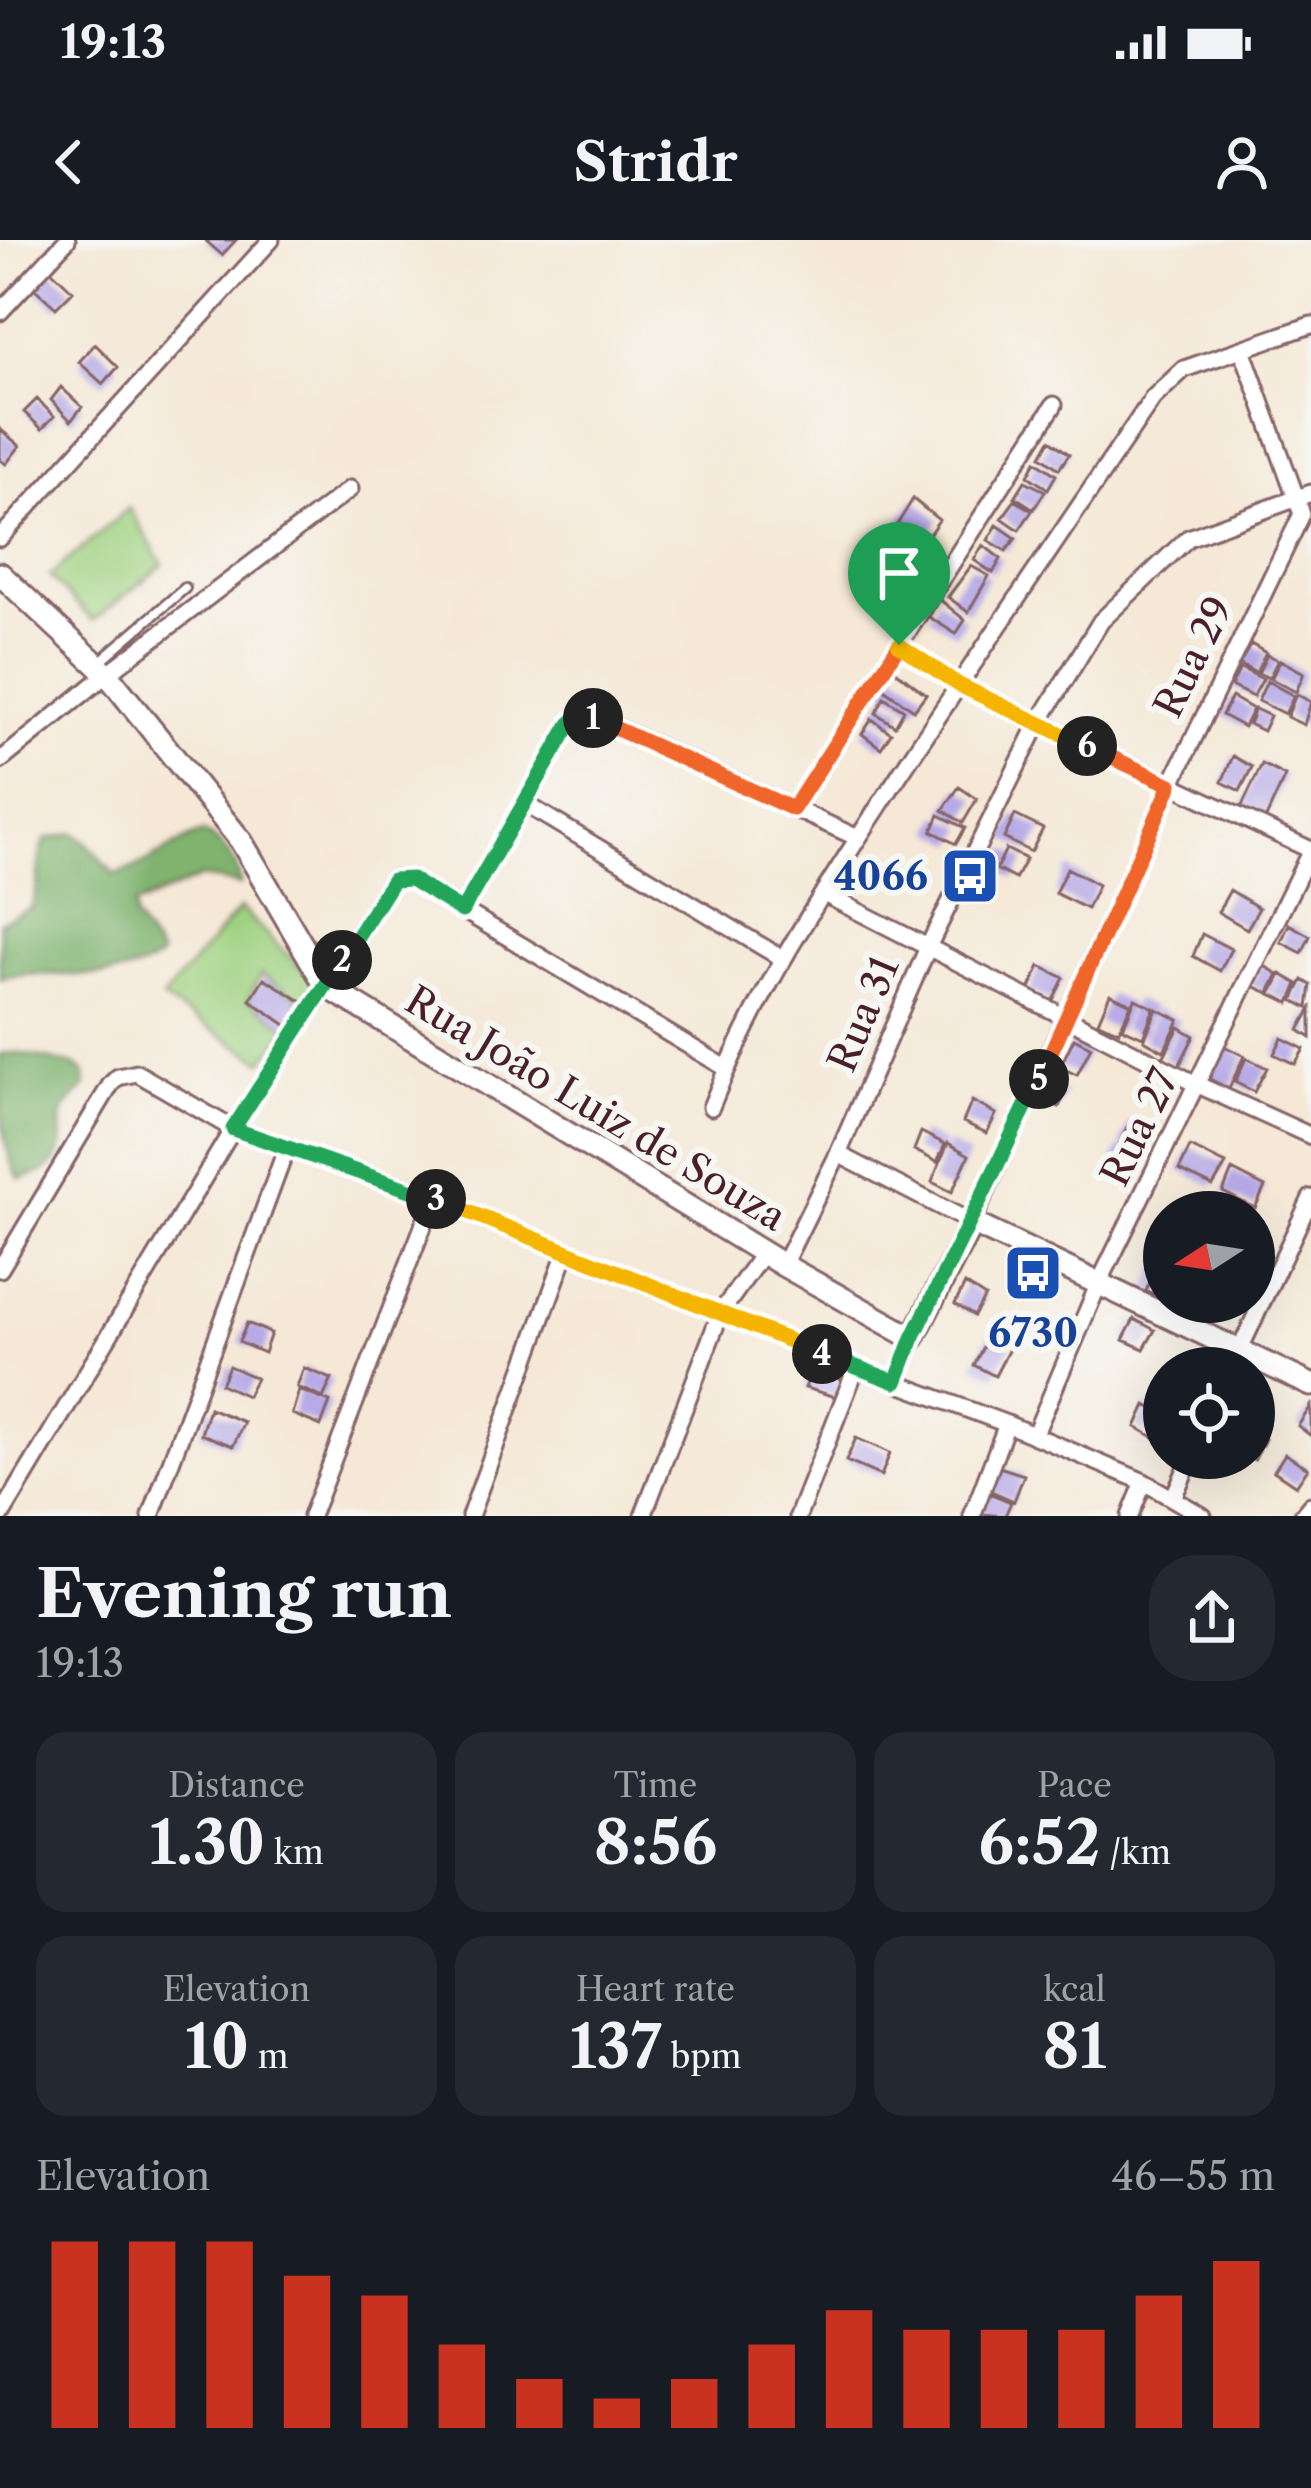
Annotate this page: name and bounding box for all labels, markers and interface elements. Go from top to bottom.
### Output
text: 19:13 [60,14,166,70]
icon: back [36,129,102,195]
text: Stridr [573,129,738,195]
icon: person [1209,129,1275,195]
pin [848,522,950,645]
icon: arrive [866,540,932,606]
street label: Rua 29 [1143,589,1243,725]
pin: 1 [563,688,623,748]
text: 1 [586,697,600,738]
pin: 6 [1057,716,1117,776]
text: 6 [1077,725,1097,766]
bus stop icon: 4066 [939,845,1001,907]
place label: 4066 [833,852,928,900]
pin: 2 [312,930,372,990]
text: 2 [332,939,352,980]
street label: Rua 31 [817,949,909,1079]
street label: Rua João Luiz de Souza [397,975,795,1241]
pin: 5 [1009,1049,1069,1109]
text: 5 [1030,1058,1048,1099]
street label: Rua 27 [1090,1060,1188,1194]
pin: 3 [406,1169,466,1229]
text: 3 [427,1178,445,1219]
north arrow [1143,1191,1275,1323]
map controls [1143,1191,1275,1479]
bus stop icon: 6730 [1002,1242,1064,1304]
place label: 6730 [988,1309,1078,1357]
pin: 4 [792,1324,852,1384]
text: 4 [812,1333,832,1374]
button: locate [1143,1347,1275,1479]
text: Evening run [36,1553,452,1634]
button: share [1149,1555,1275,1681]
text: 19:13 [36,1639,124,1687]
text: Distance [168,1765,305,1806]
text: Time [614,1765,697,1806]
text: Pace [1037,1765,1112,1806]
text: 1.30 [149,1806,265,1880]
text: 8:56 [594,1806,717,1880]
text: 6:52 [978,1806,1100,1880]
text: km [265,1832,324,1873]
text: /km [1100,1832,1171,1873]
text: Elevation [163,1969,310,2010]
text: Heart rate [576,1969,735,2010]
text: kcal [1043,1969,1106,2010]
text: 10 [184,2010,249,2084]
text: 137 [570,2010,662,2084]
text: 81 [1043,2010,1106,2084]
text: m [249,2036,289,2077]
text: bpm [662,2036,741,2077]
text: Elevation [36,2152,210,2200]
text: 46–55 m [1112,2152,1275,2200]

